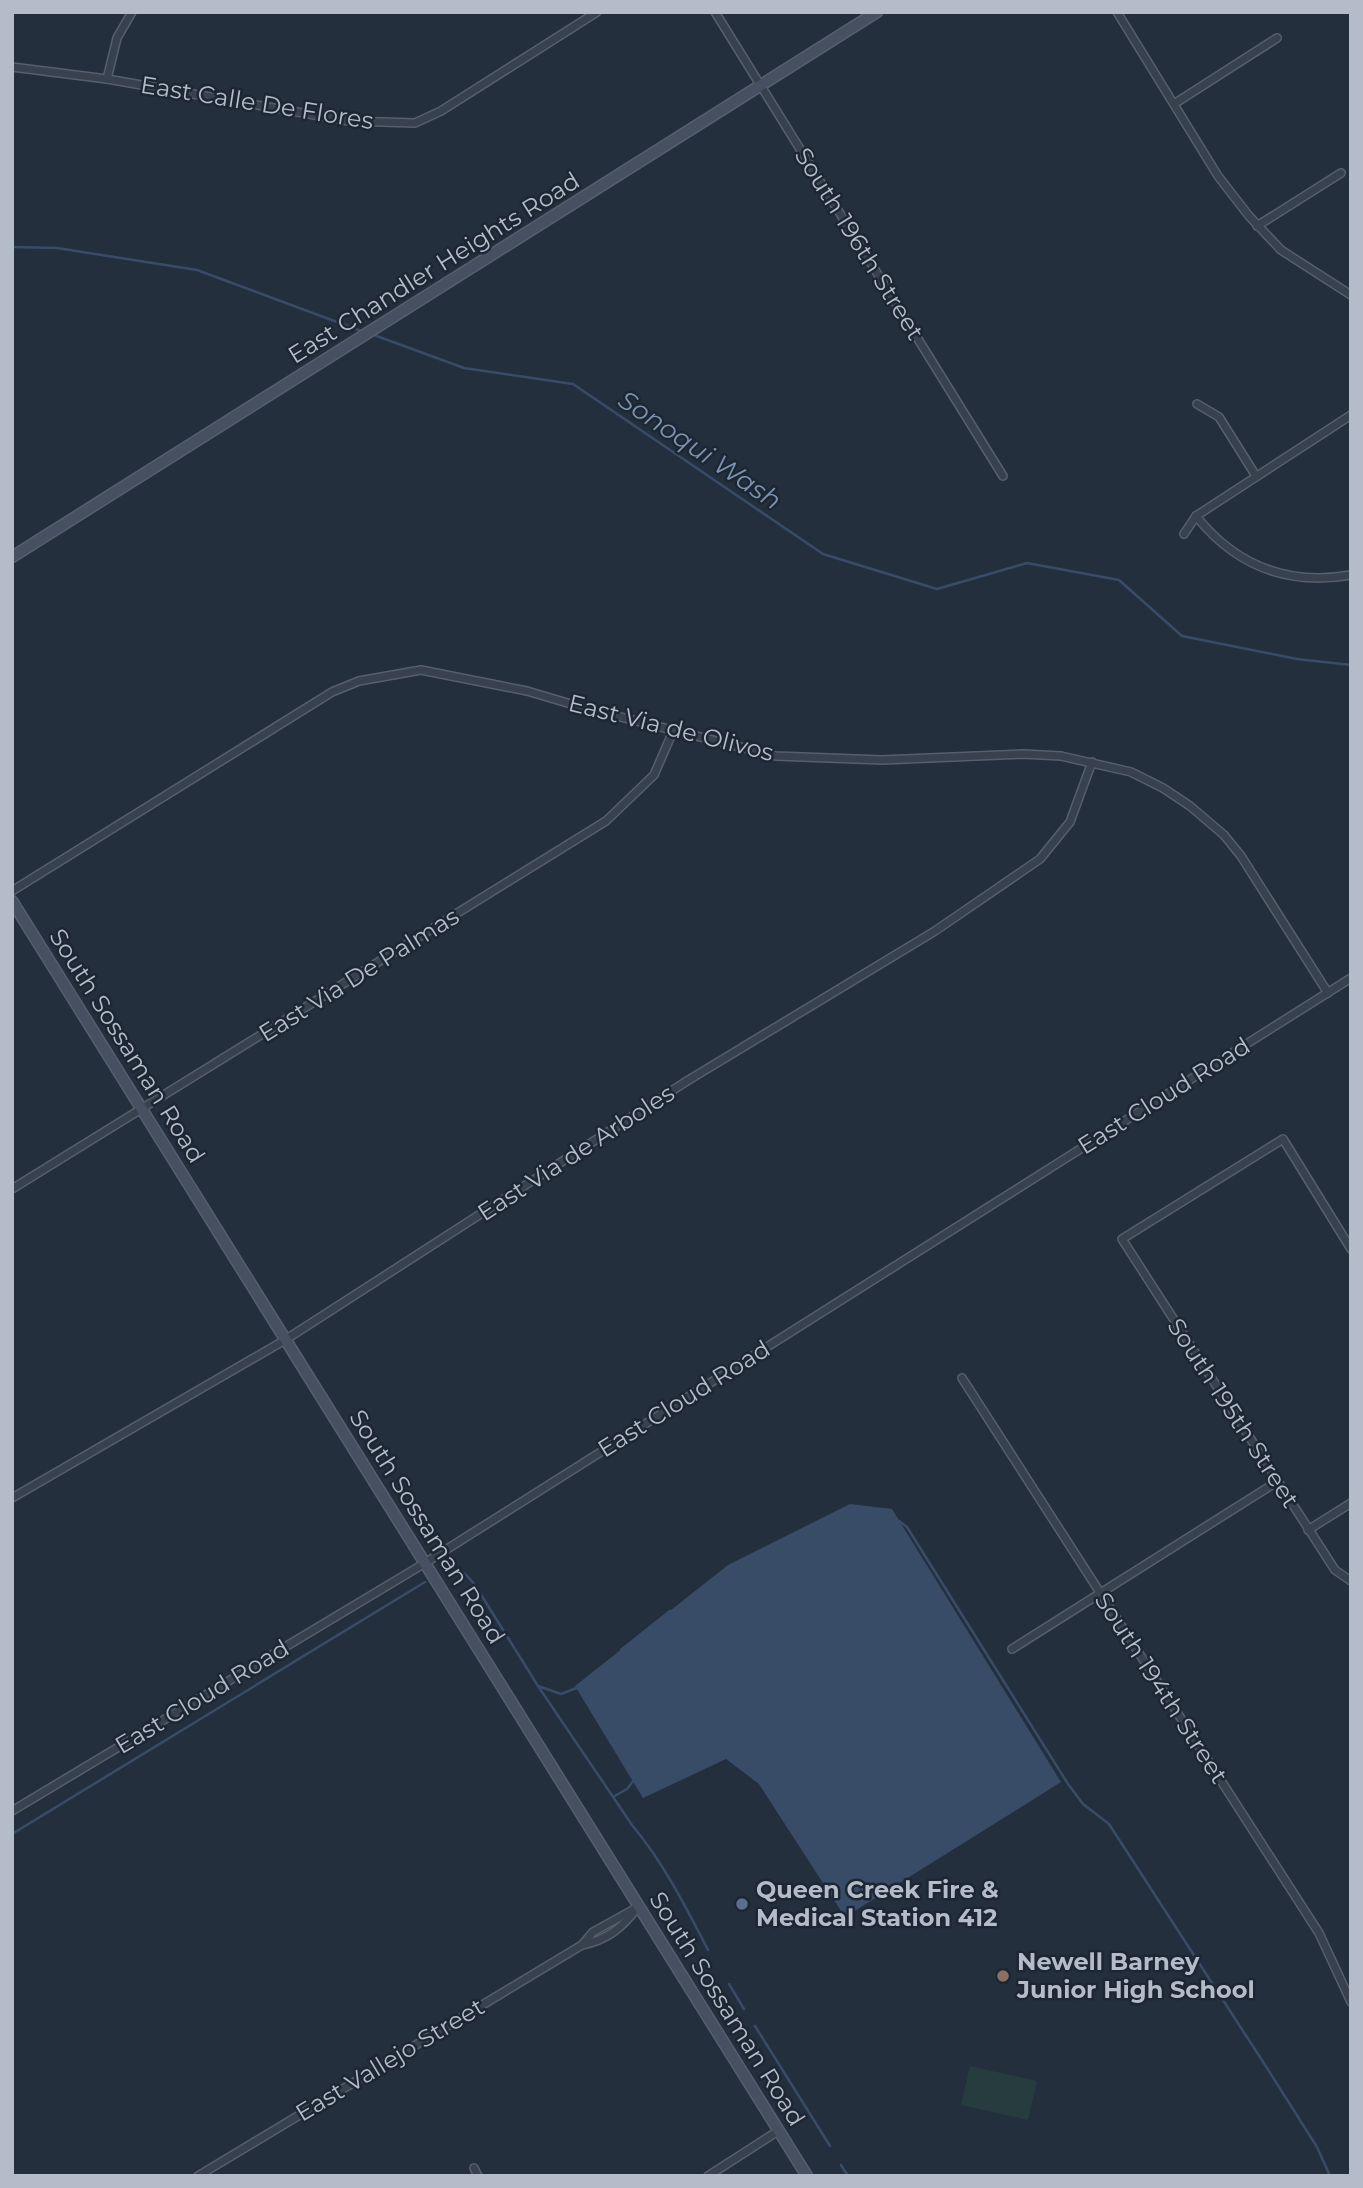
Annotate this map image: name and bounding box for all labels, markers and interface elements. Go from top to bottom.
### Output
street label: East Calle De Flores [139,70,376,135]
street label: South 196th Street [789,142,930,345]
street label: East Chandler Heights Road [283,166,585,369]
water label: Sonoqui Wash [612,384,788,516]
street label: East Via de Olivos [565,688,777,767]
street label: East Via De Palmas [253,901,464,1048]
street label: South Sossaman Road [43,923,211,1168]
street label: East Cloud Road [1072,1031,1255,1160]
street label: East Via de Arboles [472,1078,680,1227]
street label: South 195th Street [1161,1313,1306,1513]
street label: East Cloud Road [592,1334,775,1463]
street label: South Sossaman Road [343,1404,511,1649]
street label: South 194th Street [1089,1587,1234,1789]
street label: East Cloud Road [110,1633,294,1760]
place label: Queen Creek Fire & Medical Station 412 [756,1875,999,1932]
street label: South Sossaman Road [643,1886,811,2131]
marker: Queen Creek Fire & Medical Station 412 [734,1896,750,1912]
place label: Newell Barney Junior High School [1016,1947,1255,2004]
marker: Newell Barney Junior High School [995,1968,1011,1984]
street label: East Vallejo Street [290,1992,490,2127]

